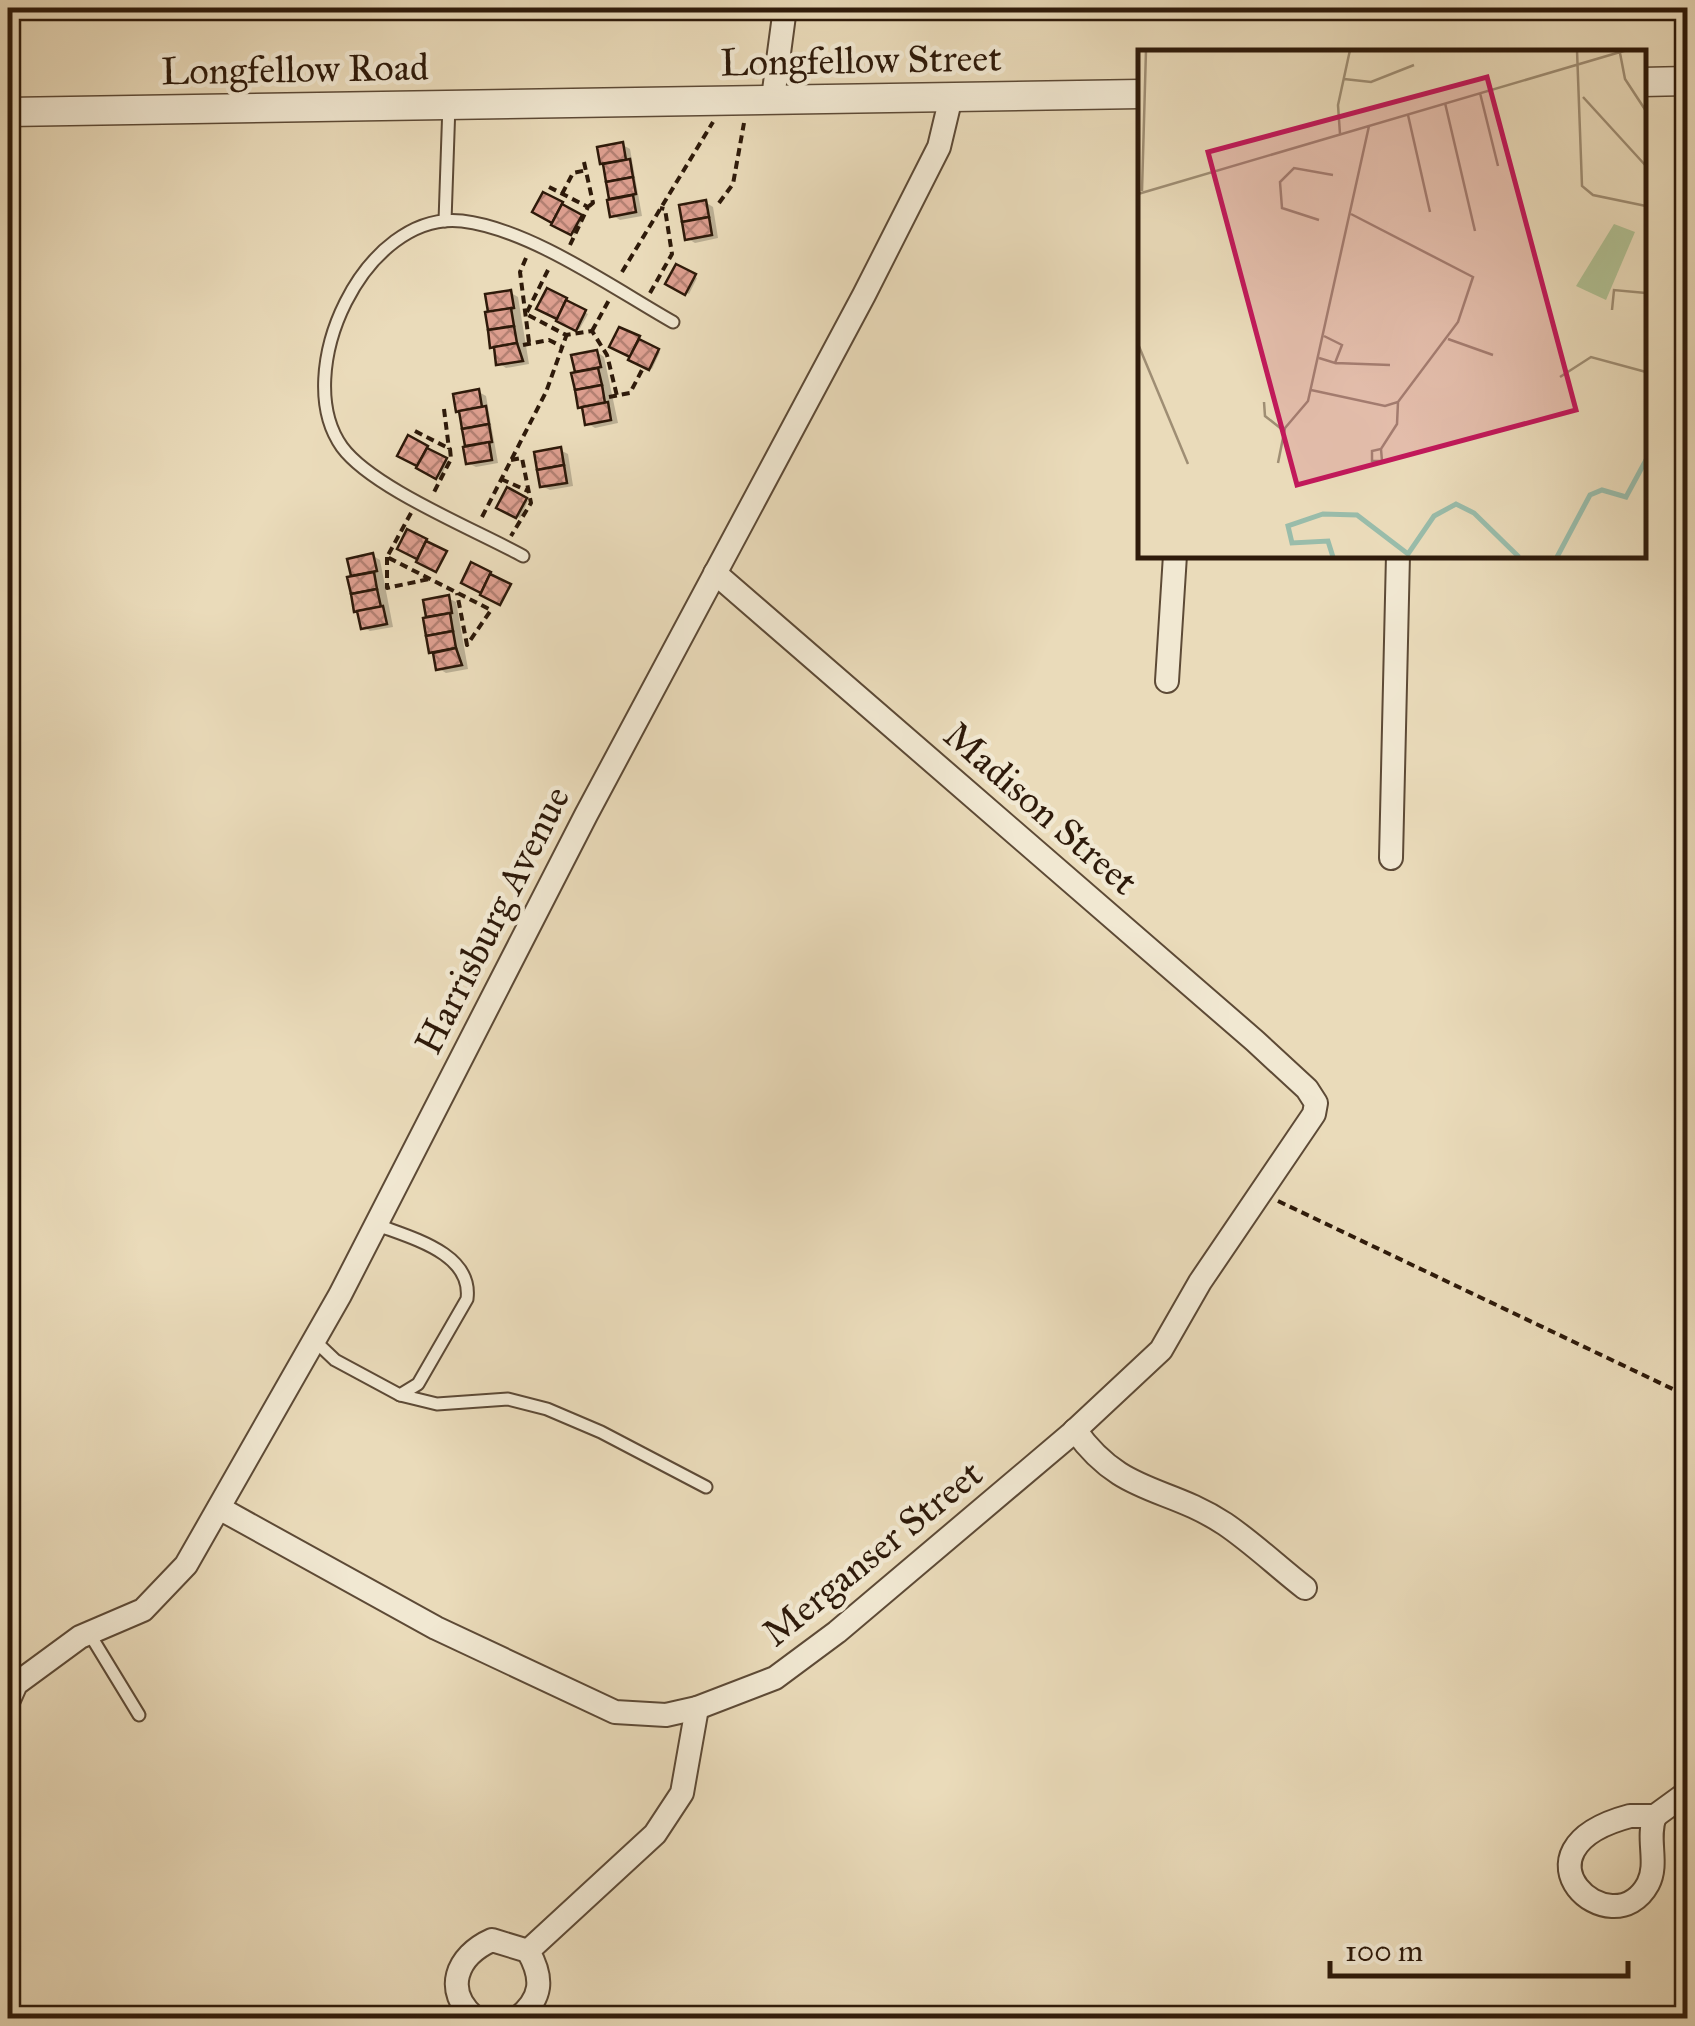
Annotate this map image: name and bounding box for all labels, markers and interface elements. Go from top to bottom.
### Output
street label: Longfellow Street [720,35,1002,85]
street label: Longfellow Road [161,44,429,94]
inset map [1138,50,1645,558]
street label: Madison Street [935,712,1147,904]
street label: Harrisburg Avenue [405,778,579,1062]
street label: Merganser Street [753,1450,991,1656]
scale bar [1330,1916,1628,1978]
text: 100 m [1345,1933,1423,1969]

